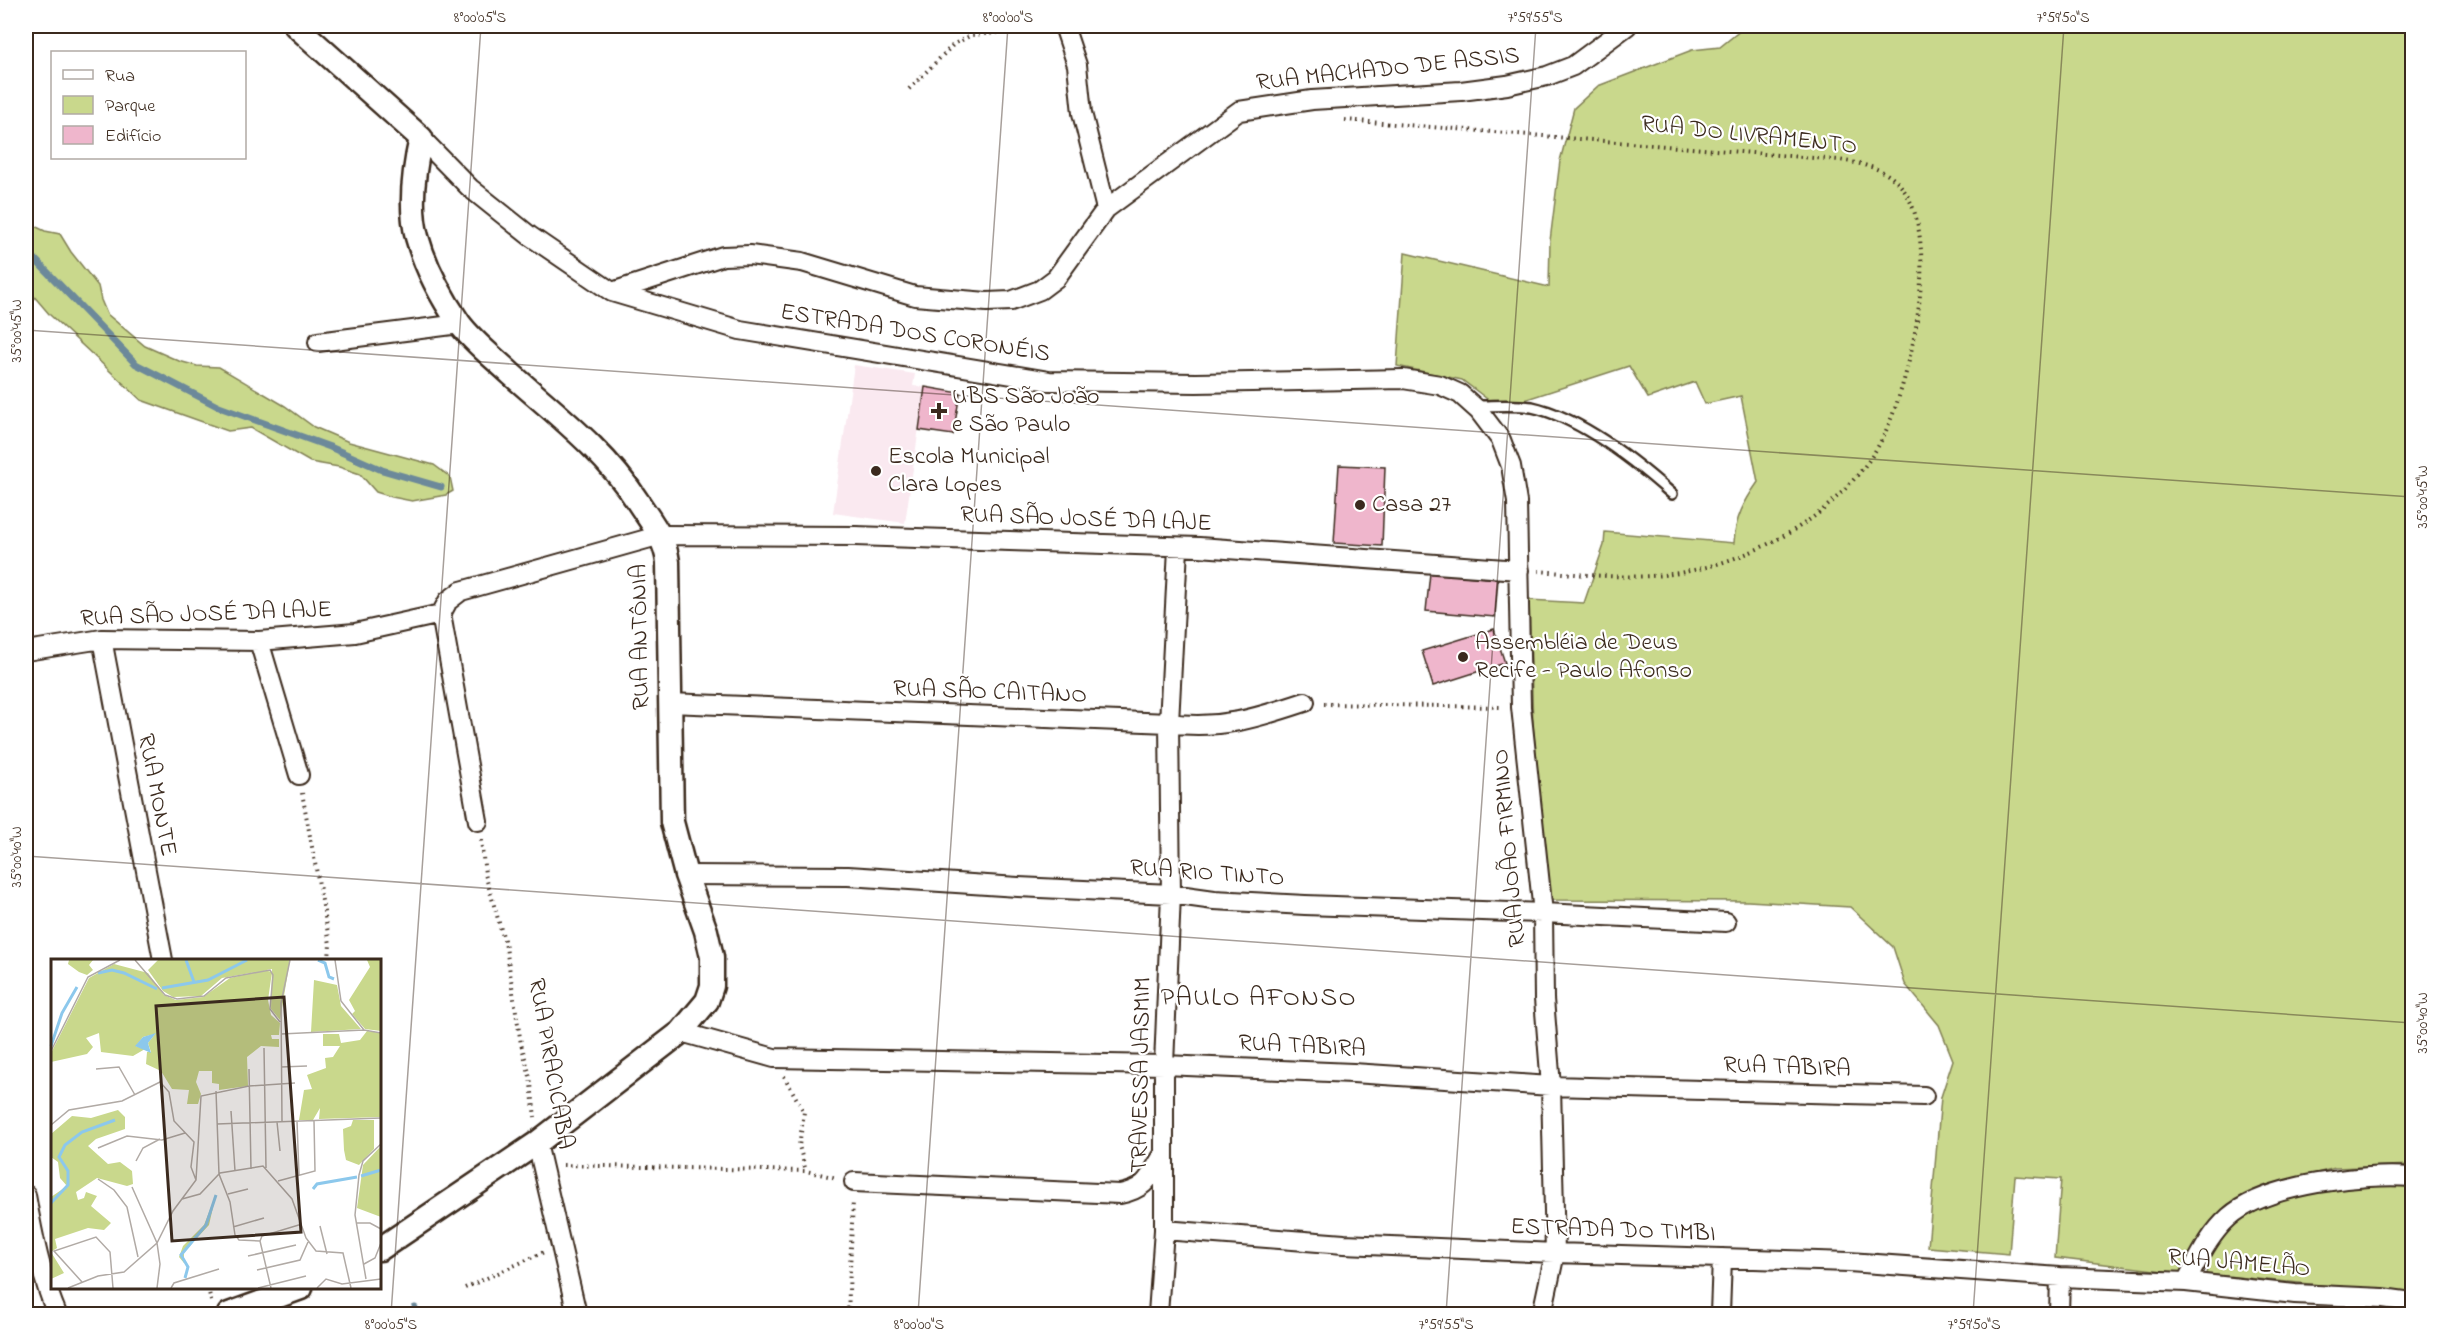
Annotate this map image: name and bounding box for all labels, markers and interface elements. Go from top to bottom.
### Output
text: 8°00'05"S [454,7,507,29]
text: 8°00'00"S [983,7,1034,29]
text: 7°59'55"S [1507,7,1563,29]
text: 7°59'50"S [2036,7,2090,29]
street label: RUA MACHADO DE ASSIS [1255,39,1521,101]
legend [51,51,246,159]
text: Rua [105,64,135,90]
text: Parque [105,94,156,120]
street label: RUA DO LIVRAMENTO [1639,107,1859,165]
text: Edifício [105,124,161,150]
street label: ESTRADA DOS CORONÉIS [778,295,1052,373]
text: 35°00'45"W [6,299,28,363]
place label: UBS São João e São Paulo [952,380,1100,443]
marker: UBS São João e São Paulo [930,402,948,420]
place label: Escola Municipal Clara Lopes [888,440,1050,503]
marker: Escola Municipal Clara Lopes [869,464,883,478]
text: 35°00'45"W [2412,465,2434,529]
place label: Casa 27 [1372,488,1451,523]
street label: RUA SÃO JOSÉ DA LAJE [960,498,1212,542]
marker: Casa 27 [1353,498,1367,512]
street label: RUA ANTÔNIA [622,564,660,710]
street label: RUA SÃO JOSÉ DA LAJE [80,593,332,637]
place label: Assembléia de Deus Recife - Paulo Afonso [1475,626,1692,689]
marker: Assembléia de Deus Recife - Paulo Afonso [1456,650,1470,664]
street label: RUA SÃO CAITANO [892,672,1088,714]
street label: RUA MONTE [127,731,185,859]
street label: RUA JOÃO FIRMINO [1484,748,1536,948]
text: 35°00'40"W [6,826,28,888]
street label: RUA RIO TINTO [1128,851,1286,897]
inset map [51,959,381,1289]
street label: RUA PIRACICABA [518,976,582,1152]
street label: TRAVESSA JASMIM [1123,977,1161,1173]
district label: PAULO AFONSO [1161,980,1357,1018]
text: 35°00'40"W [2412,992,2434,1054]
street label: RUA TABIRA [1237,1026,1367,1068]
street label: RUA TABIRA [1723,1048,1851,1088]
street label: ESTRADA DO TIMBI [1510,1210,1716,1252]
street label: RUA JAMELÃO [2166,1240,2312,1288]
text: 8°00'05"S [365,1314,418,1336]
text: 8°00'00"S [894,1314,945,1336]
text: 7°59'55"S [1418,1314,1474,1336]
text: 7°59'50"S [1947,1314,2001,1336]

